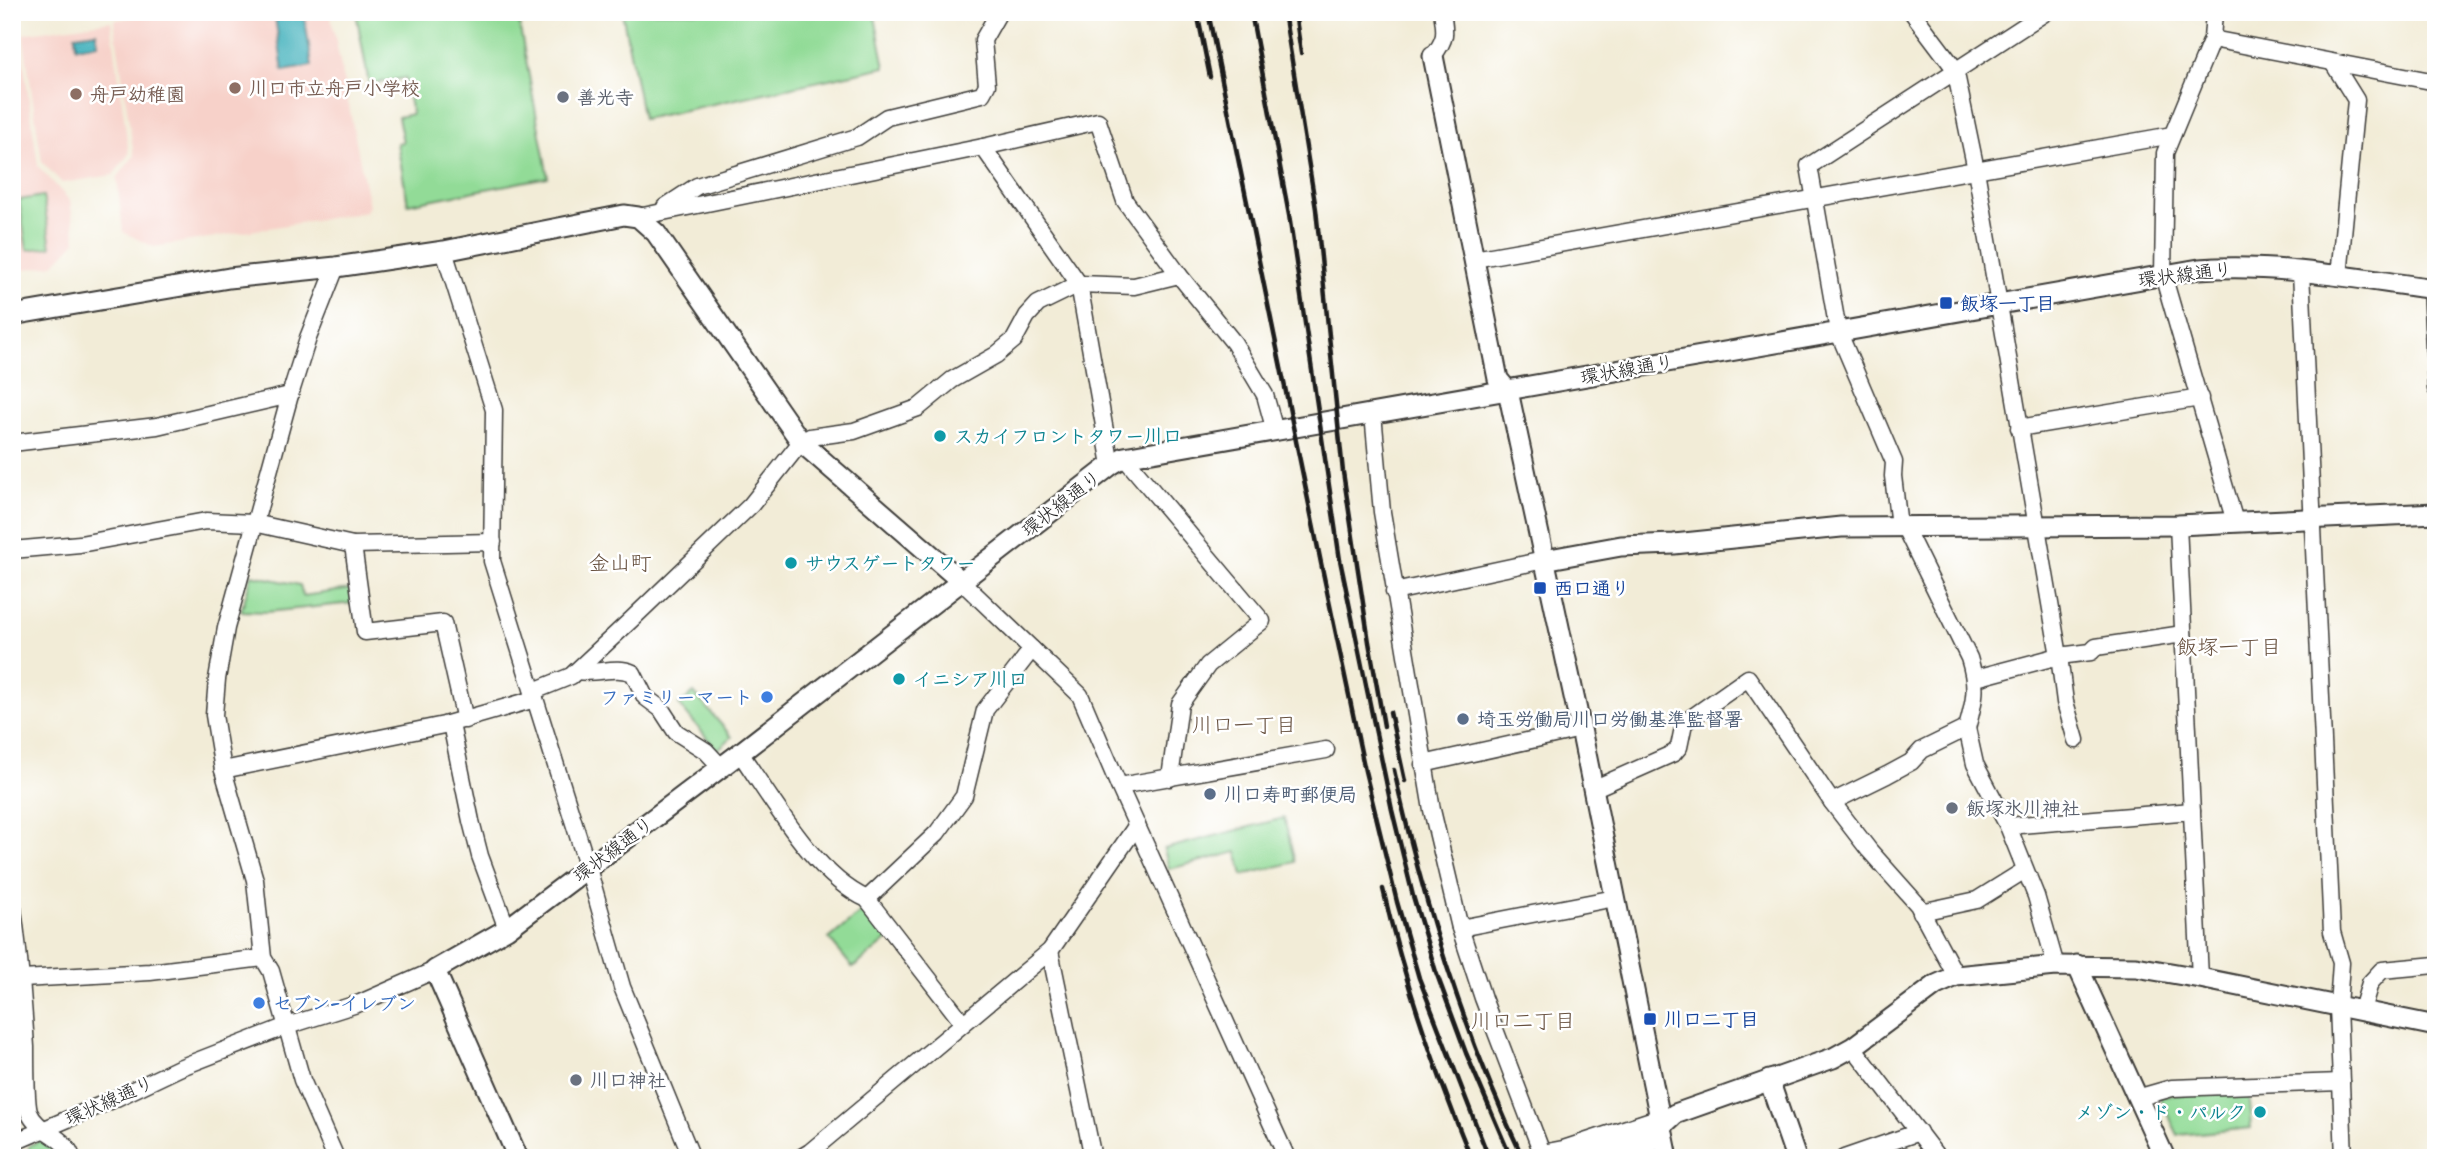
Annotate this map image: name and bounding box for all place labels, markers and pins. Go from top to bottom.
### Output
place label: 川口市立舟戸小学校 [249,75,420,105]
marker: 川口市立舟戸小学校 [227,80,243,96]
place label: 舟戸幼稚園 [90,81,185,111]
place label: 善光寺 [577,84,634,114]
marker: 舟戸幼稚園 [68,86,84,102]
marker: 善光寺 [555,89,571,105]
place label: 飯塚一丁目 [1960,290,2055,320]
marker: 飯塚一丁目 [1938,295,1954,311]
place label: スカイフロントタワー川口 [954,423,1182,453]
marker: スカイフロントタワー川口 [932,428,948,444]
place label: サウスゲートタワー [805,550,975,580]
marker: サウスゲートタワー [783,555,799,571]
place label: 西口通り [1554,575,1630,605]
marker: 西口通り [1532,580,1548,596]
place label: イニシア川口 [913,666,1027,696]
marker: イニシア川口 [891,671,907,687]
place label: ファミリーマート [600,684,753,714]
marker: ファミリーマート [759,689,775,705]
place label: 埼玉労働局川口労働基準監督署 [1477,706,1743,736]
marker: 埼玉労働局川口労働基準監督署 [1455,711,1471,727]
place label: 川口寿町郵便局 [1224,781,1357,811]
marker: 川口寿町郵便局 [1202,786,1218,802]
place label: 飯塚氷川神社 [1966,795,2080,825]
marker: 飯塚氷川神社 [1944,800,1960,816]
place label: セブン-イレブン [273,990,416,1020]
marker: セブン-イレブン [251,995,267,1011]
place label: 川口二丁目 [1664,1006,1759,1036]
marker: 川口二丁目 [1642,1011,1658,1027]
place label: 川口神社 [590,1067,666,1097]
marker: 川口神社 [568,1072,584,1088]
place label: メゾン・ド・パルク [2075,1099,2246,1129]
marker: メゾン・ド・パルク [2252,1104,2268,1120]

